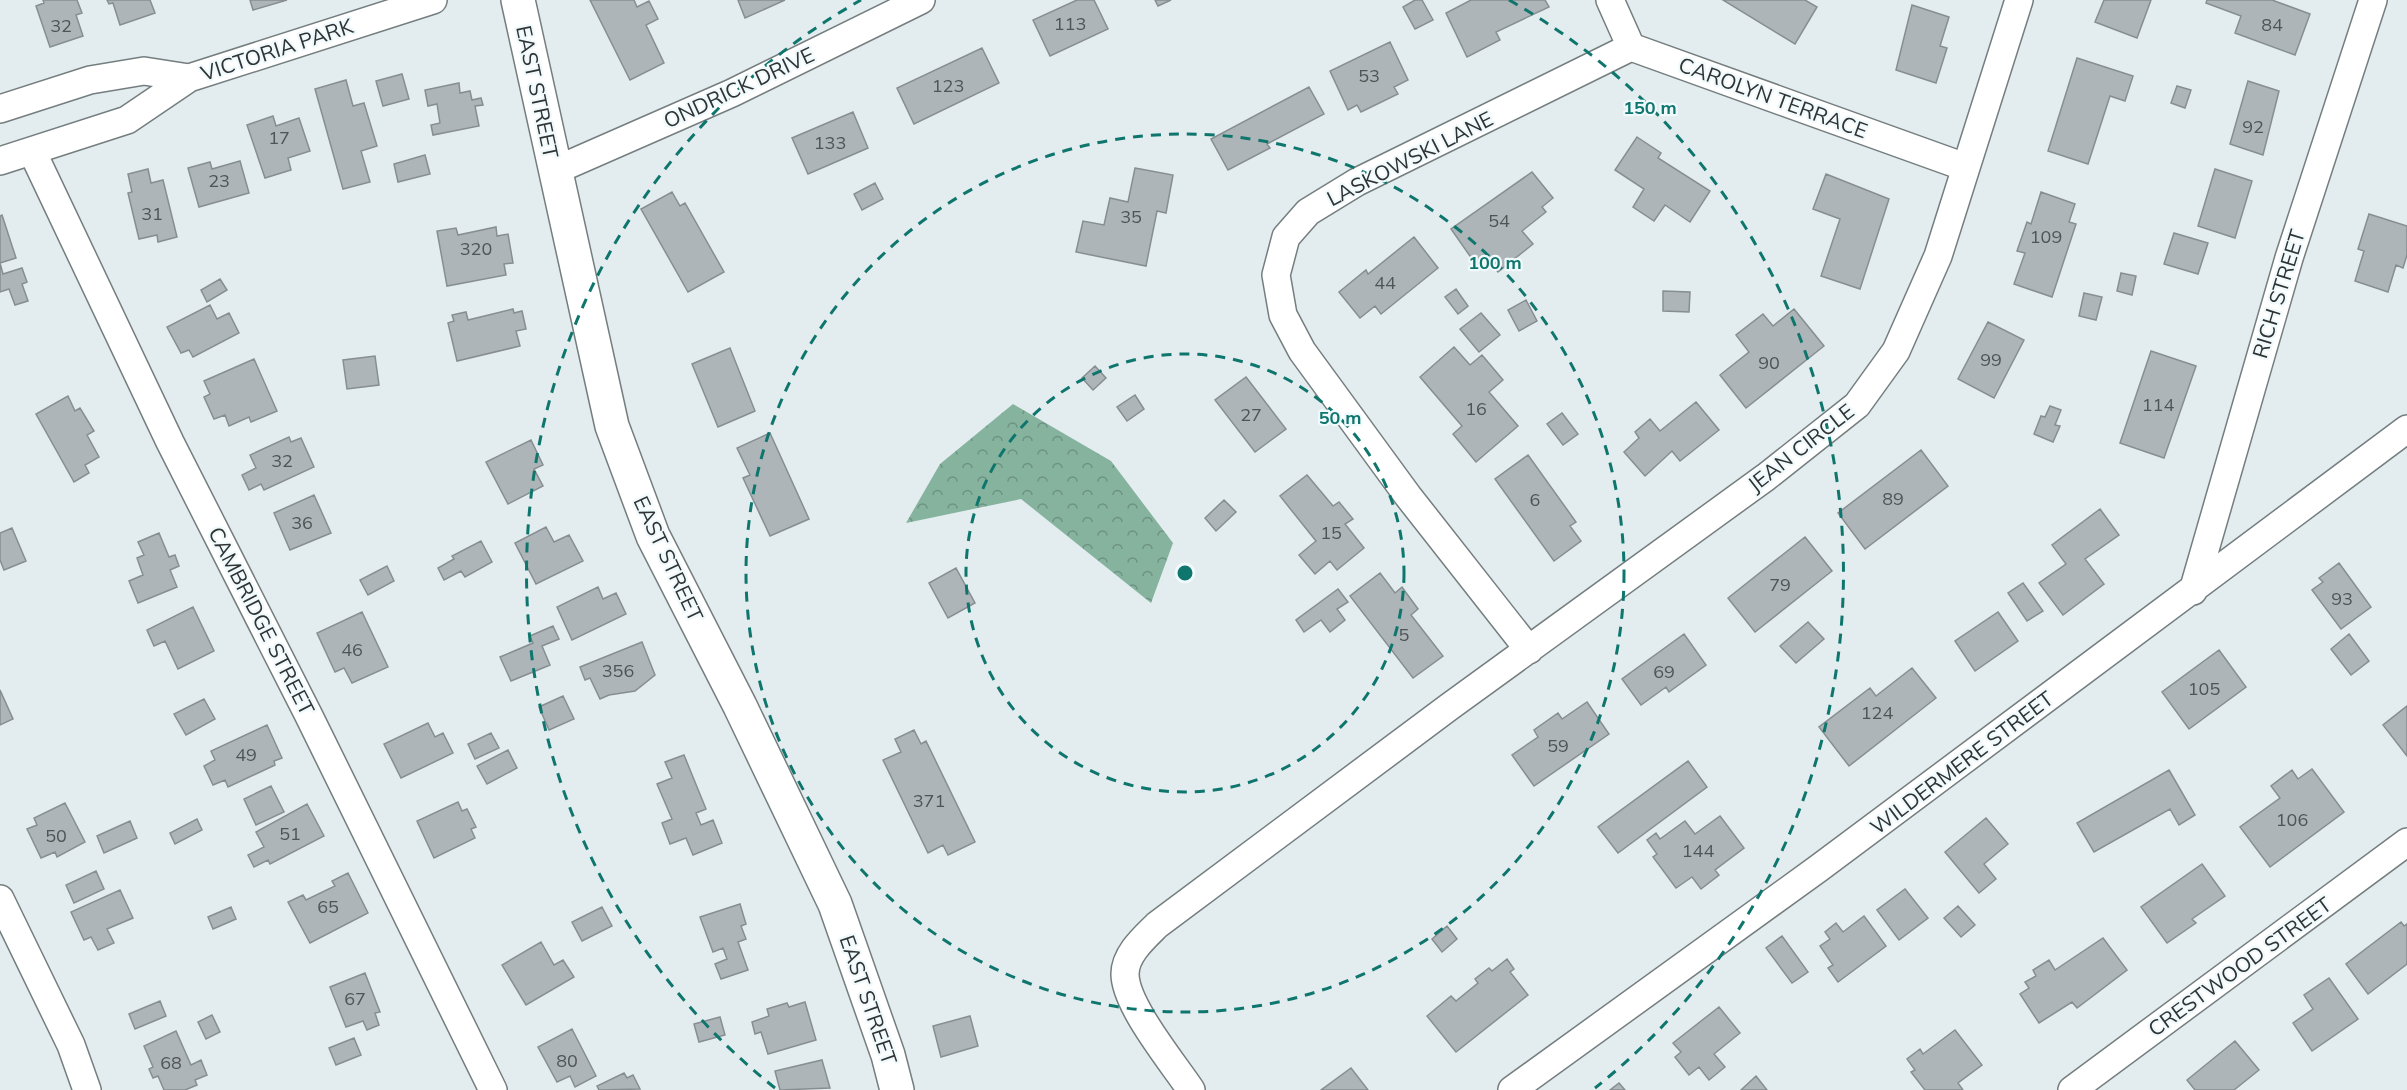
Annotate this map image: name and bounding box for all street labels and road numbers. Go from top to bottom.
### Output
street label: VICTORIA PARK [197,12,357,86]
street label: EAST STREET [511,23,565,161]
street label: ONDRICK DRIVE [659,41,818,133]
street label: CAROLYN TERRACE [1675,51,1871,143]
street label: LASKOWSKI LANE [1322,105,1497,211]
street label: RICH STREET [2246,226,2310,361]
street label: JEAN CIRCLE [1742,398,1859,497]
street label: EAST STREET [629,492,709,626]
street label: CAMBRIDGE STREET [203,522,321,719]
street label: WILDERMERE STREET [1865,685,2058,840]
street label: CRESTWOOD STREET [2143,891,2336,1041]
street label: EAST STREET [835,931,903,1068]

